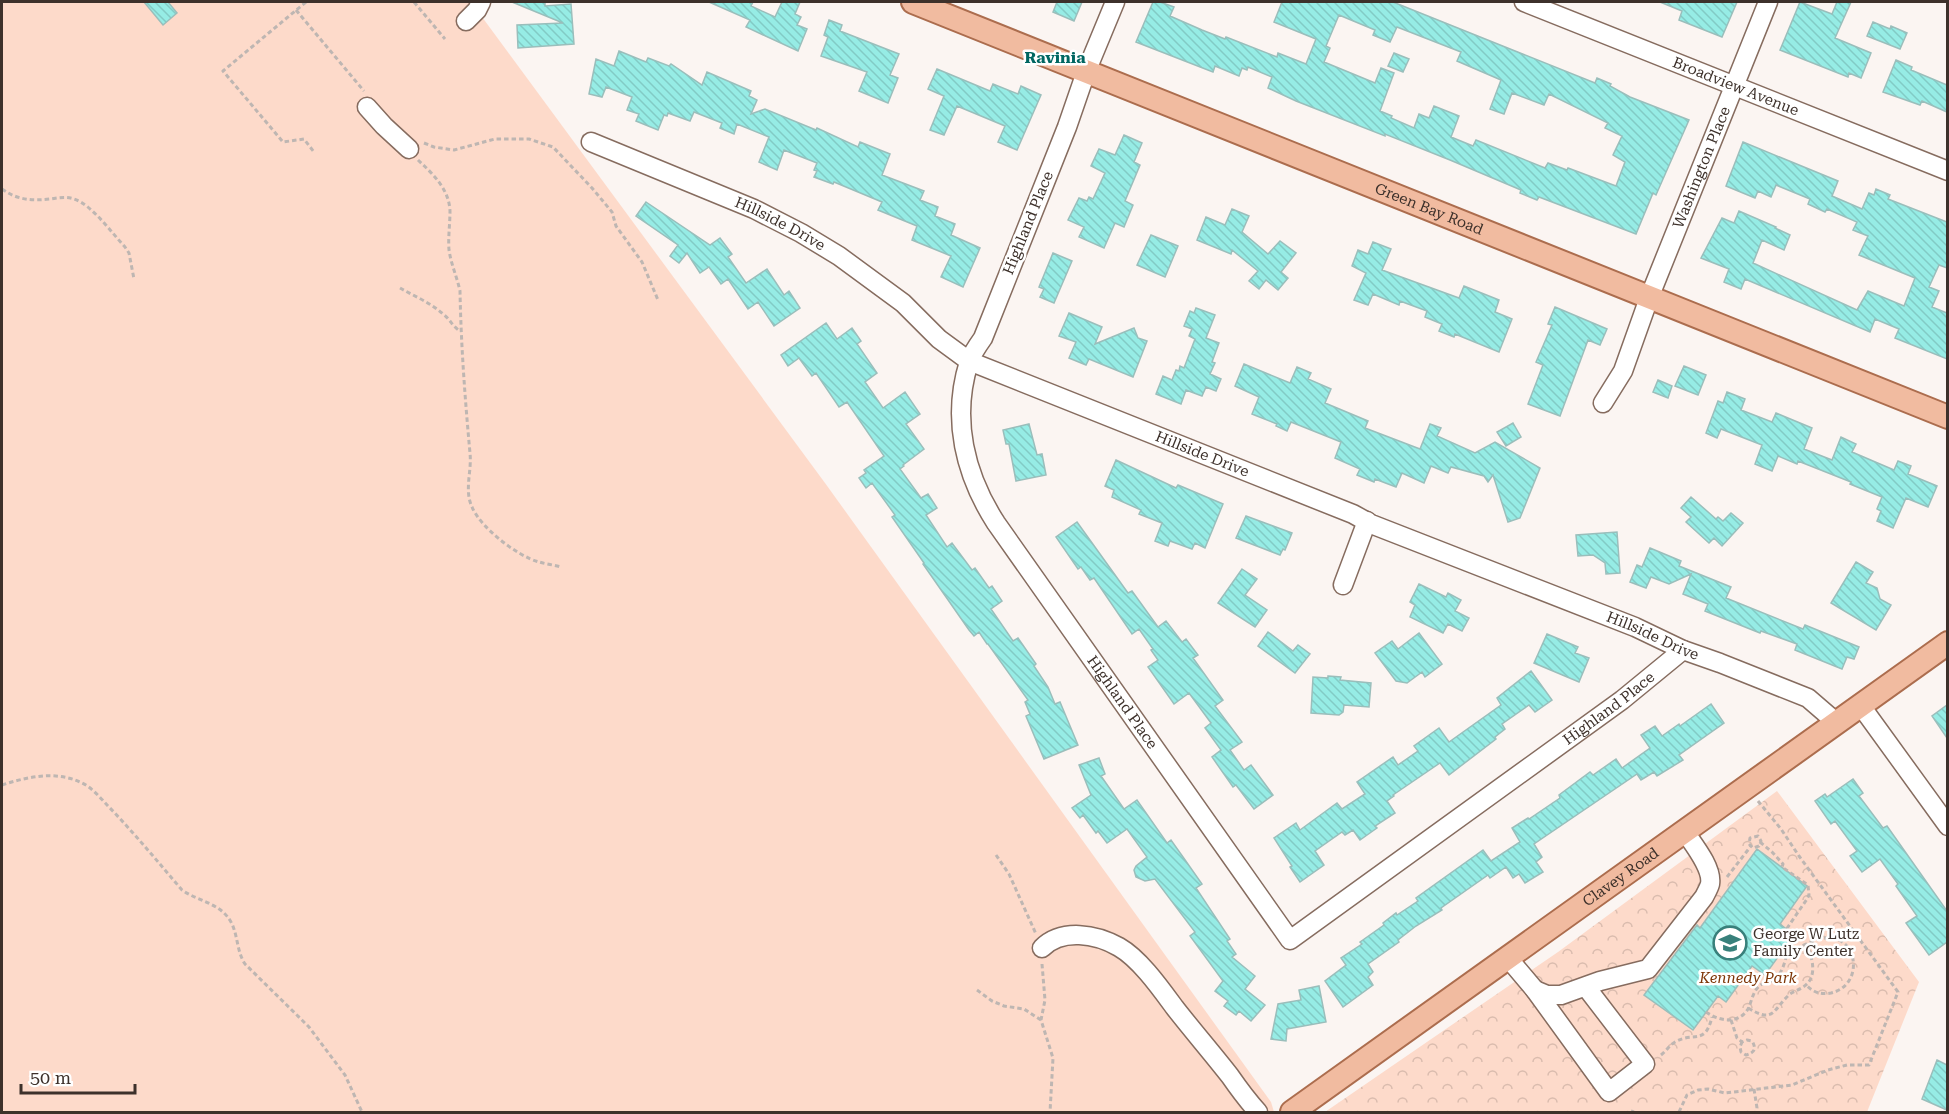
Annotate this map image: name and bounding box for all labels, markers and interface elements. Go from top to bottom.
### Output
district label: Ravinia [1024,48,1086,67]
street label: Broadview Avenue [1670,53,1802,120]
street label: Washington Place [1669,104,1734,231]
street label: Highland Place [999,169,1057,277]
street label: Green Bay Road [1372,179,1486,239]
street label: Hillside Drive [732,193,828,255]
street label: Hillside Drive [1153,427,1252,481]
street label: Hillside Drive [1604,608,1701,664]
street label: Highland Place [1083,652,1161,752]
street label: Highland Place [1560,668,1658,749]
street label: Clavey Road [1579,844,1662,910]
school or university icon: George W Lutz Family Center [1712,925,1748,961]
place label: George W Lutz Family Center [1753,925,1859,960]
park label: Kennedy Park [1698,969,1798,987]
scale bar [21,1057,135,1095]
text: 50 m [30,1067,71,1088]

